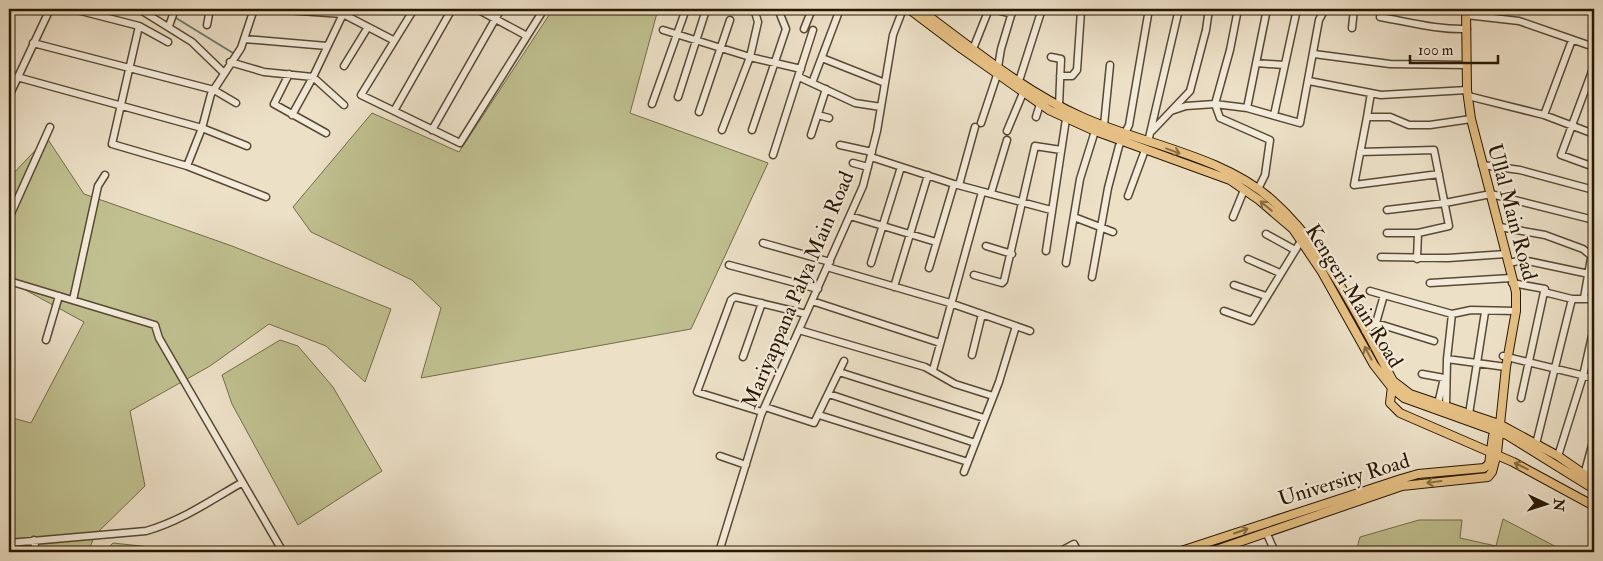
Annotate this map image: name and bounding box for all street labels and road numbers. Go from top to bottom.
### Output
street label: Ullal Main Road [1481,141,1543,284]
street label: Mariyappana Palya Main Road [736,167,861,413]
street label: Kengeri Main Road [1299,219,1409,373]
street label: University Road [1275,447,1414,513]

